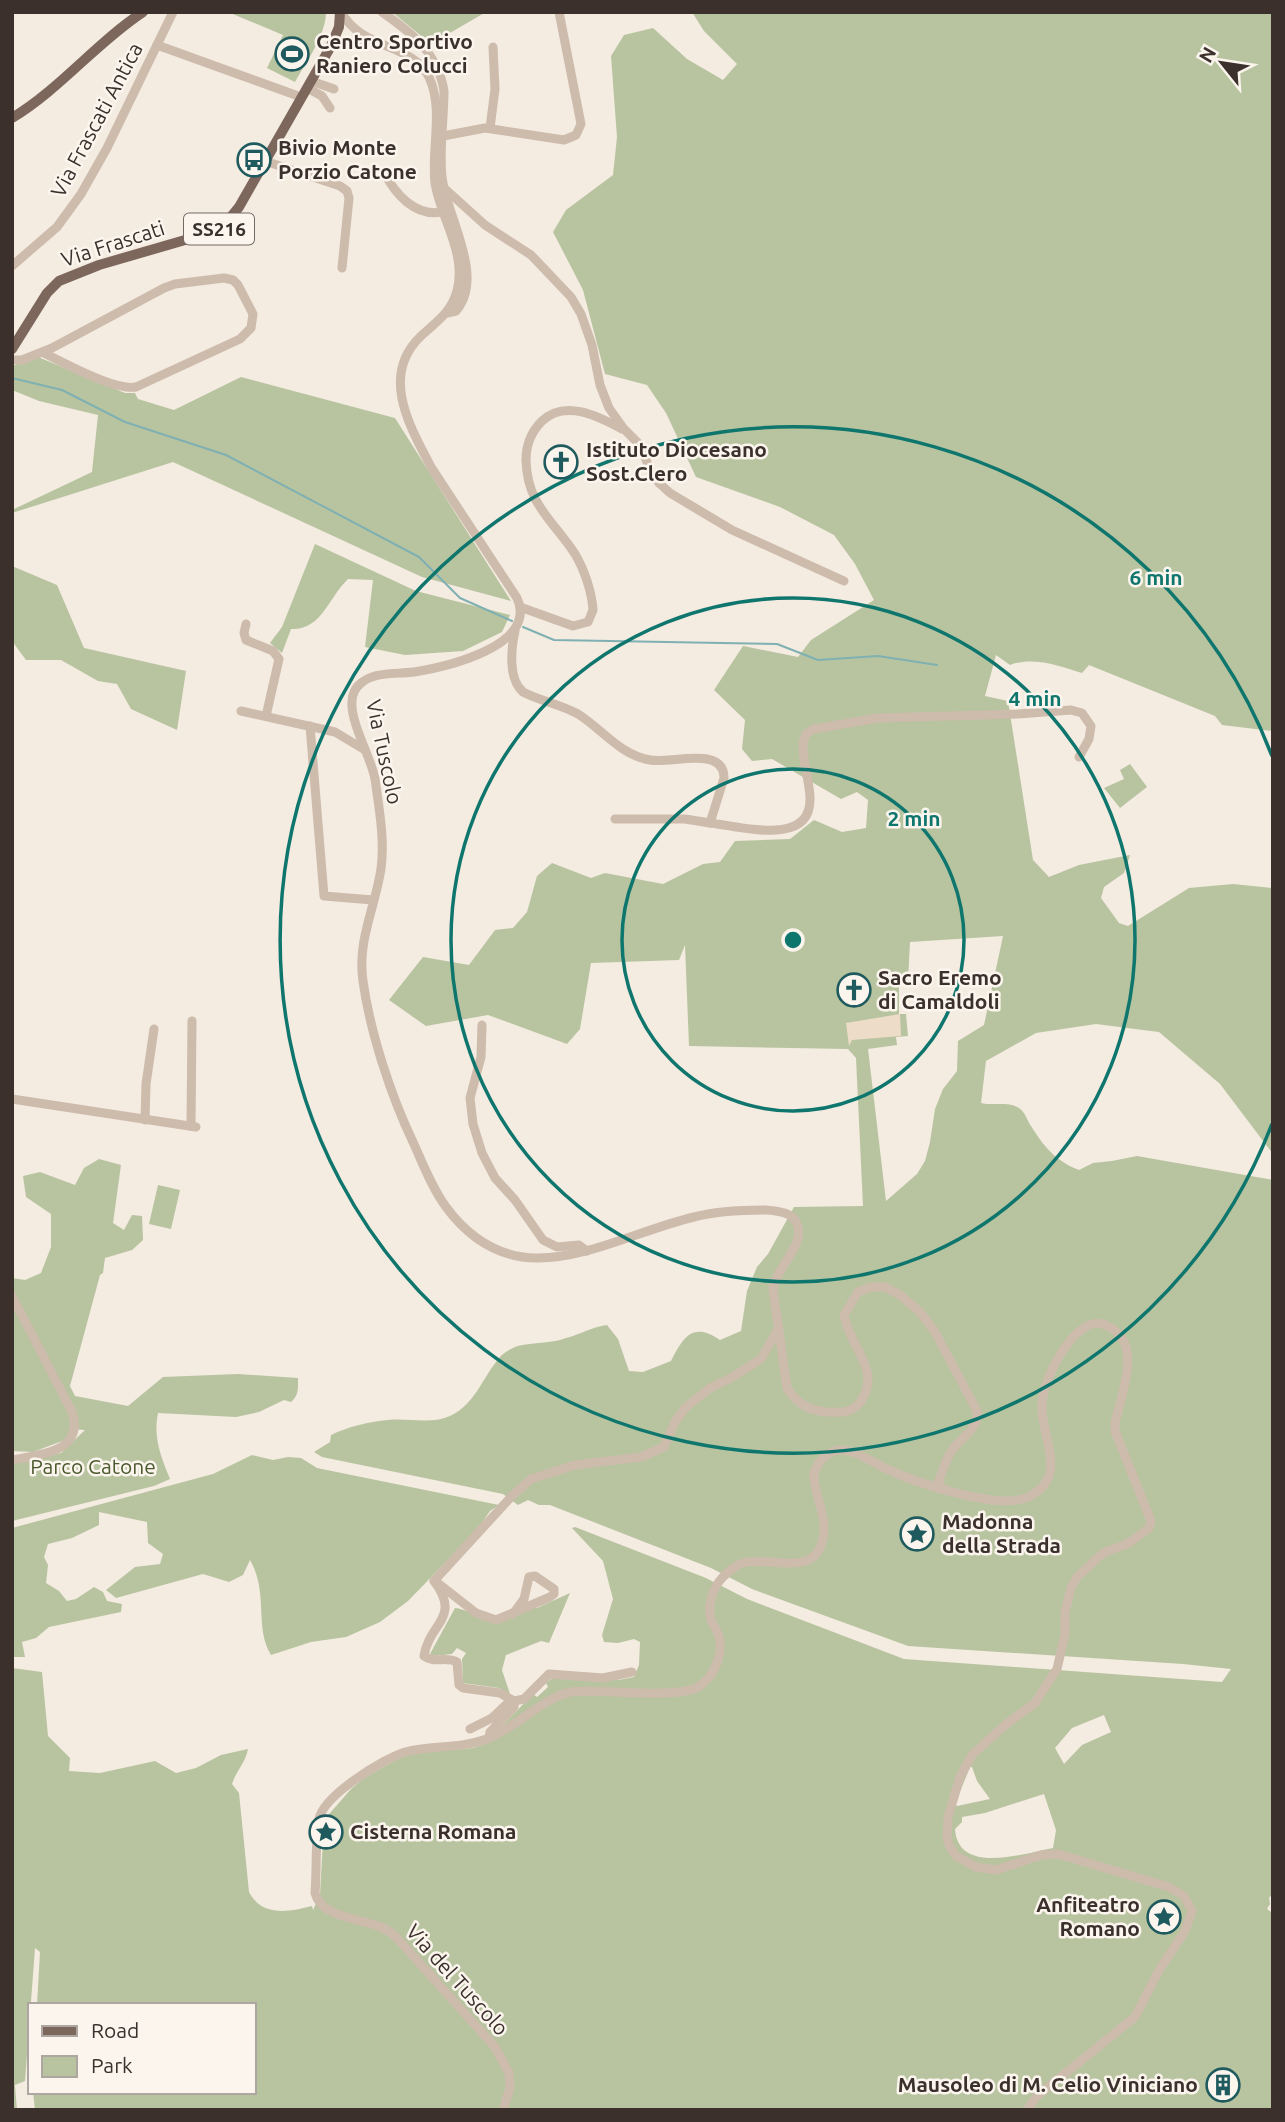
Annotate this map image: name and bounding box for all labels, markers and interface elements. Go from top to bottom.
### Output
north arrow [1187,28,1257,98]
place label: Centro Sportivo Raniero Colucci [316,29,473,77]
sports icon: Centro Sportivo Raniero Colucci [273,35,311,73]
street label: Via Frascati Antica [45,38,147,201]
text: N [1194,43,1220,66]
place label: Bivio Monte Porzio Catone [278,135,417,183]
bus stop icon: Bivio Monte Porzio Catone [235,141,273,179]
road number: SS216 [184,214,254,244]
street label: Via Frascati [58,215,167,271]
place label: Istituto Diocesano Sost.Clero [586,437,767,485]
church icon: Istituto Diocesano Sost.Clero [542,443,580,481]
text: 6 min [1129,565,1183,589]
text: 4 min [1008,686,1062,710]
street label: Via Tuscolo [362,697,408,806]
text: 2 min [887,806,941,830]
centre of rings [781,928,805,952]
place label: Sacro Eremo di Camaldoli [878,965,1002,1013]
church icon: Sacro Eremo di Camaldoli [835,971,873,1009]
park label: Parco Catone [30,1454,156,1478]
place label: Madonna della Strada [942,1509,1061,1557]
place icon: Madonna della Strada [898,1515,936,1553]
place icon: Cisterna Romana [307,1813,345,1851]
place label: Cisterna Romana [350,1819,517,1843]
place label: Anfiteatro Romano [1036,1892,1140,1940]
place icon: Anfiteatro Romano [1145,1898,1183,1936]
street label: Via del Tuscolo [402,1919,514,2040]
legend [28,2003,256,2094]
text: Road [91,2018,139,2042]
text: Park [91,2053,133,2077]
building icon: Mausoleo di M. Celio Viniciano [1204,2066,1242,2104]
place label: Mausoleo di M. Celio Viniciano [898,2072,1198,2096]

